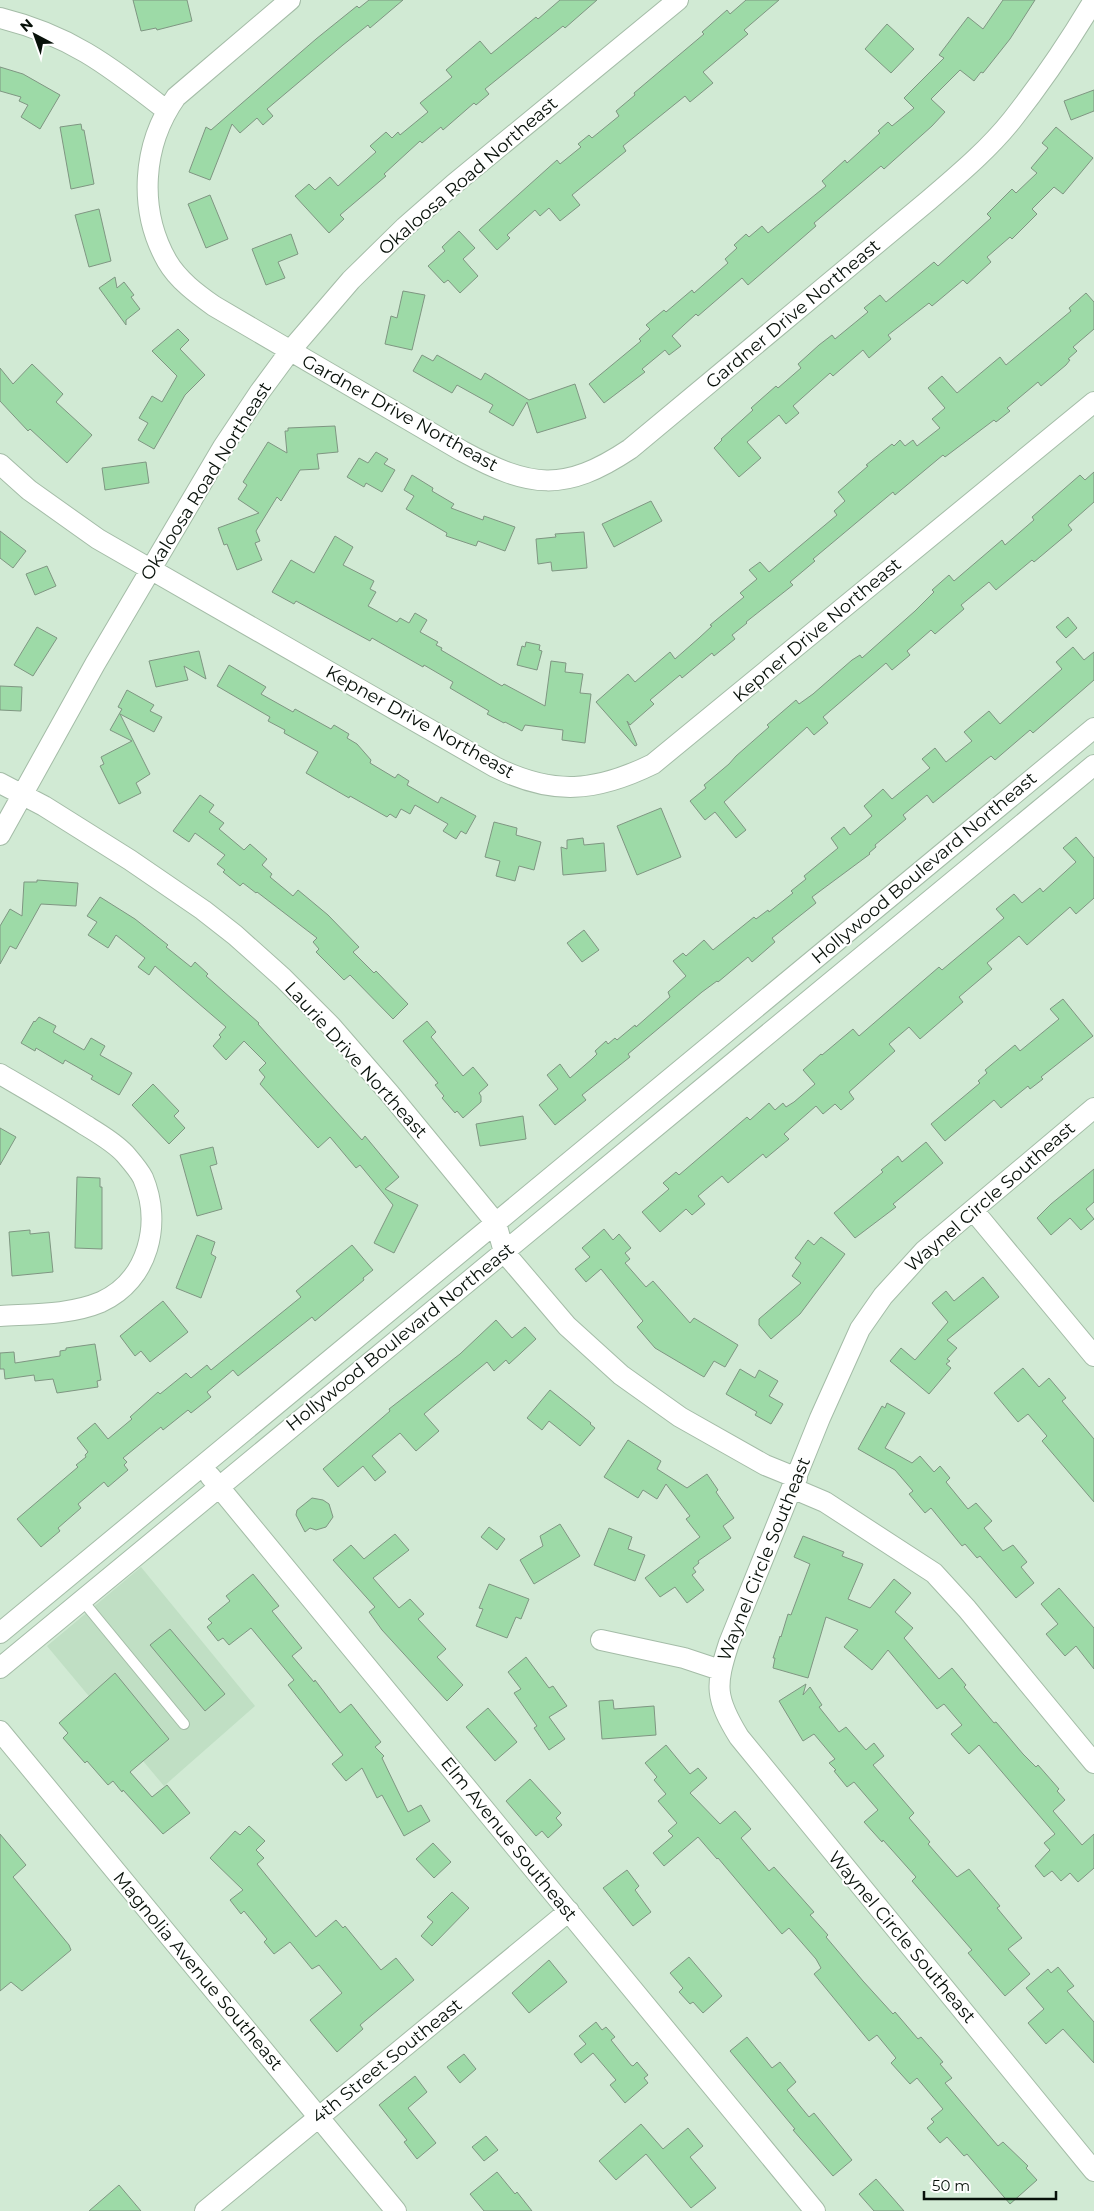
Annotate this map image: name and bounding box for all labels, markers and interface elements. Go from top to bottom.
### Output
north arrow [10,10,60,60]
text: N [16,15,37,36]
street label: Okaloosa Road Northeast [374,92,562,260]
street label: Gardner Drive Northeast [701,235,885,393]
street label: Gardner Drive Northeast [298,350,502,476]
street label: Okaloosa Road Northeast [136,378,276,584]
street label: Kepner Drive Northeast [729,553,905,707]
street label: Kepner Drive Northeast [322,661,518,783]
street label: Hollywood Boulevard Northeast [807,767,1041,969]
street label: Laurie Drive Northeast [280,977,432,1143]
street label: Waynel Circle Southeast [901,1117,1079,1277]
street label: Hollywood Boulevard Northeast [282,1238,518,1436]
street label: Waynel Circle Southeast [713,1454,815,1664]
street label: Elm Avenue Southeast [436,1753,582,1925]
street label: Waynel Circle Southeast [824,1846,980,2028]
street label: Magnolia Avenue Southeast [108,1867,288,2075]
street label: 4th Street Southeast [308,1994,466,2128]
scale bar [924,2168,1056,2200]
text: 50 m [932,2176,970,2195]

